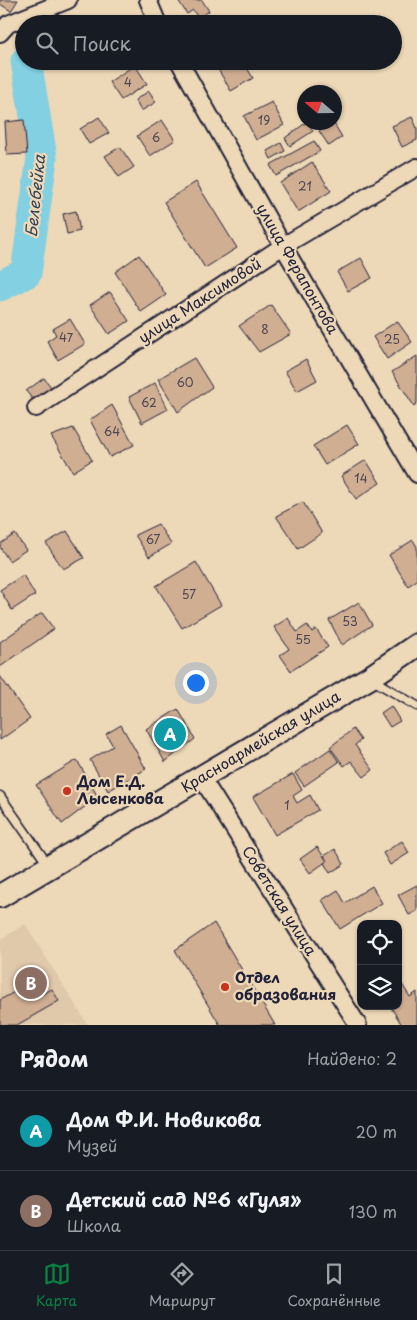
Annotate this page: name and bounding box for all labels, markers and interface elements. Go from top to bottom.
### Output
search box [15,15,402,70]
icon: search [33,29,61,57]
text: Поиск [73,29,131,57]
house number: 4 [124,73,132,91]
north arrow [297,85,342,130]
house number: 19 [258,111,270,129]
house number: 6 [152,128,160,146]
water label: Белебейка [18,152,50,238]
house number: 21 [298,177,312,195]
street label: улица Ферапонтова [251,199,345,338]
street label: улица Максимовой [133,251,265,348]
house number: 8 [261,320,269,338]
house number: 47 [59,328,74,346]
house number: 25 [384,330,400,348]
house number: 60 [176,373,194,391]
house number: 62 [141,393,157,411]
house number: 64 [104,422,120,440]
house number: 14 [354,469,368,487]
house number: 67 [146,530,161,548]
house number: 57 [182,585,196,603]
house number: 53 [342,612,358,630]
house number: 55 [295,630,311,648]
your location [183,670,209,696]
street label: Красноармейская улица [176,684,345,797]
pin: A [154,715,186,753]
place label: Дом Е.Д. Лысенкова [76,769,164,809]
marker: Дом Е.Д. Лысенкова [61,785,73,797]
house number: 1 [284,796,290,814]
street label: Советская улица [237,841,324,960]
map controls [357,920,402,1010]
button: locate [357,920,402,965]
pin: B [15,964,47,1002]
place label: Отдел образования [235,965,336,1005]
button: layers [357,965,402,1010]
marker: Отдел образования [219,981,231,993]
text: Рядом [20,1042,88,1074]
text: Найдено: 2 [307,1046,397,1070]
text: Дом Ф.И. Новикова [67,1105,261,1133]
text: A [30,1119,42,1143]
text: 20 m [356,1119,397,1143]
text: Музей [67,1133,117,1157]
text: Детский сад №6 «Гуля» [67,1185,301,1213]
text: B [31,1199,41,1223]
text: 130 m [349,1199,397,1223]
text: Школа [67,1213,121,1237]
tab: Карта [36,1260,77,1311]
tab: Маршрут [149,1260,215,1311]
tab: Сохранённые [287,1260,381,1311]

